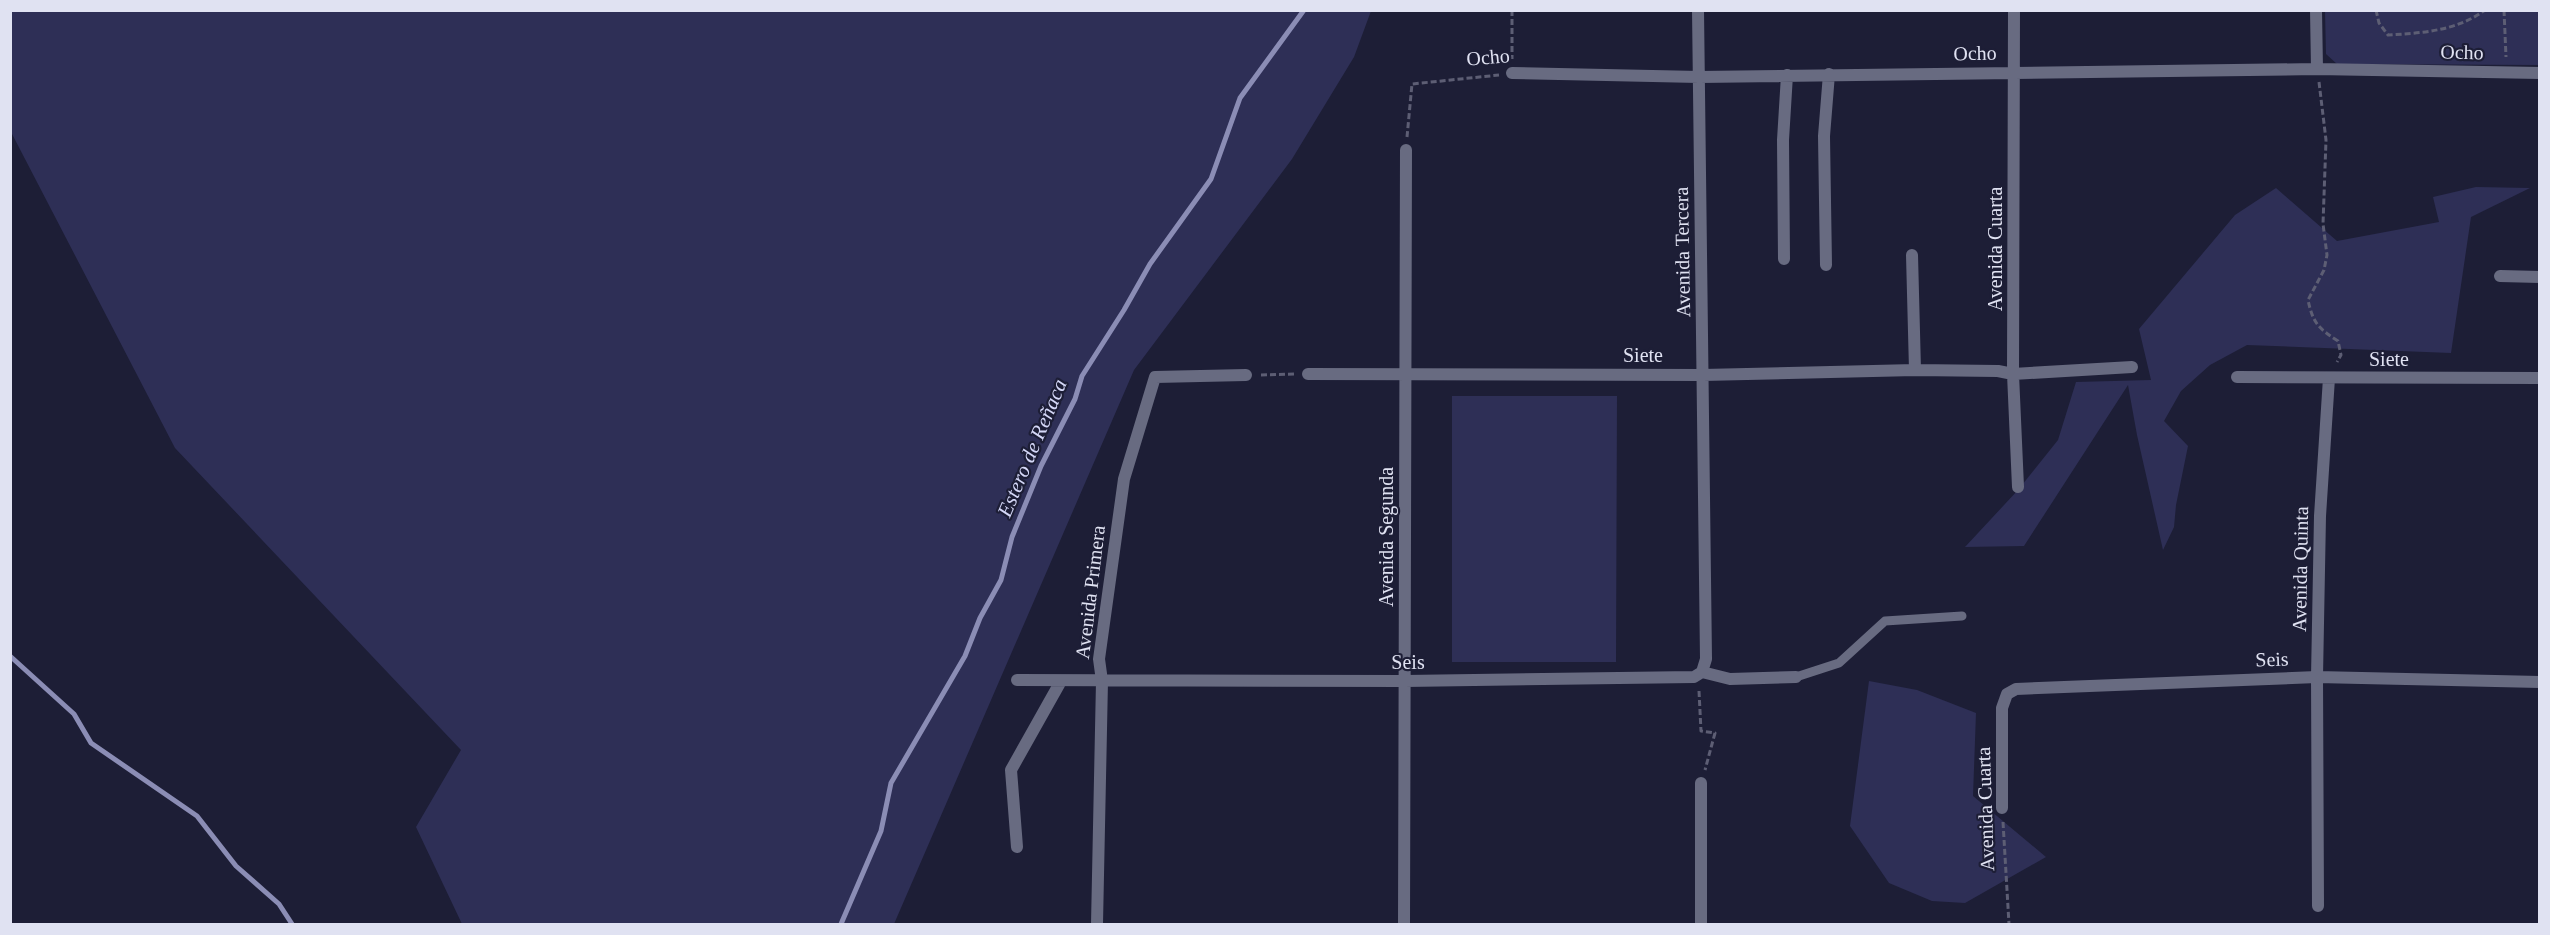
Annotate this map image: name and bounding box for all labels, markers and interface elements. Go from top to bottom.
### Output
street label: Ocho [2440,41,2484,63]
street label: Ocho [1953,42,1997,64]
street label: Ocho [1465,44,1511,70]
street label: Avenida Tercera [1670,186,1694,317]
street label: Avenida Cuarta [1984,187,2006,311]
street label: Siete [1623,344,1663,366]
street label: Siete [2369,348,2409,370]
water label: Estero de Reñaca [992,375,1072,521]
street label: Avenida Segunda [1375,467,1398,607]
street label: Avenida Quinta [2288,506,2312,632]
street label: Avenida Primera [1071,524,1109,660]
street label: Seis [2255,647,2289,671]
street label: Seis [1391,651,1425,673]
street label: Avenida Cuarta [1972,746,1998,872]

